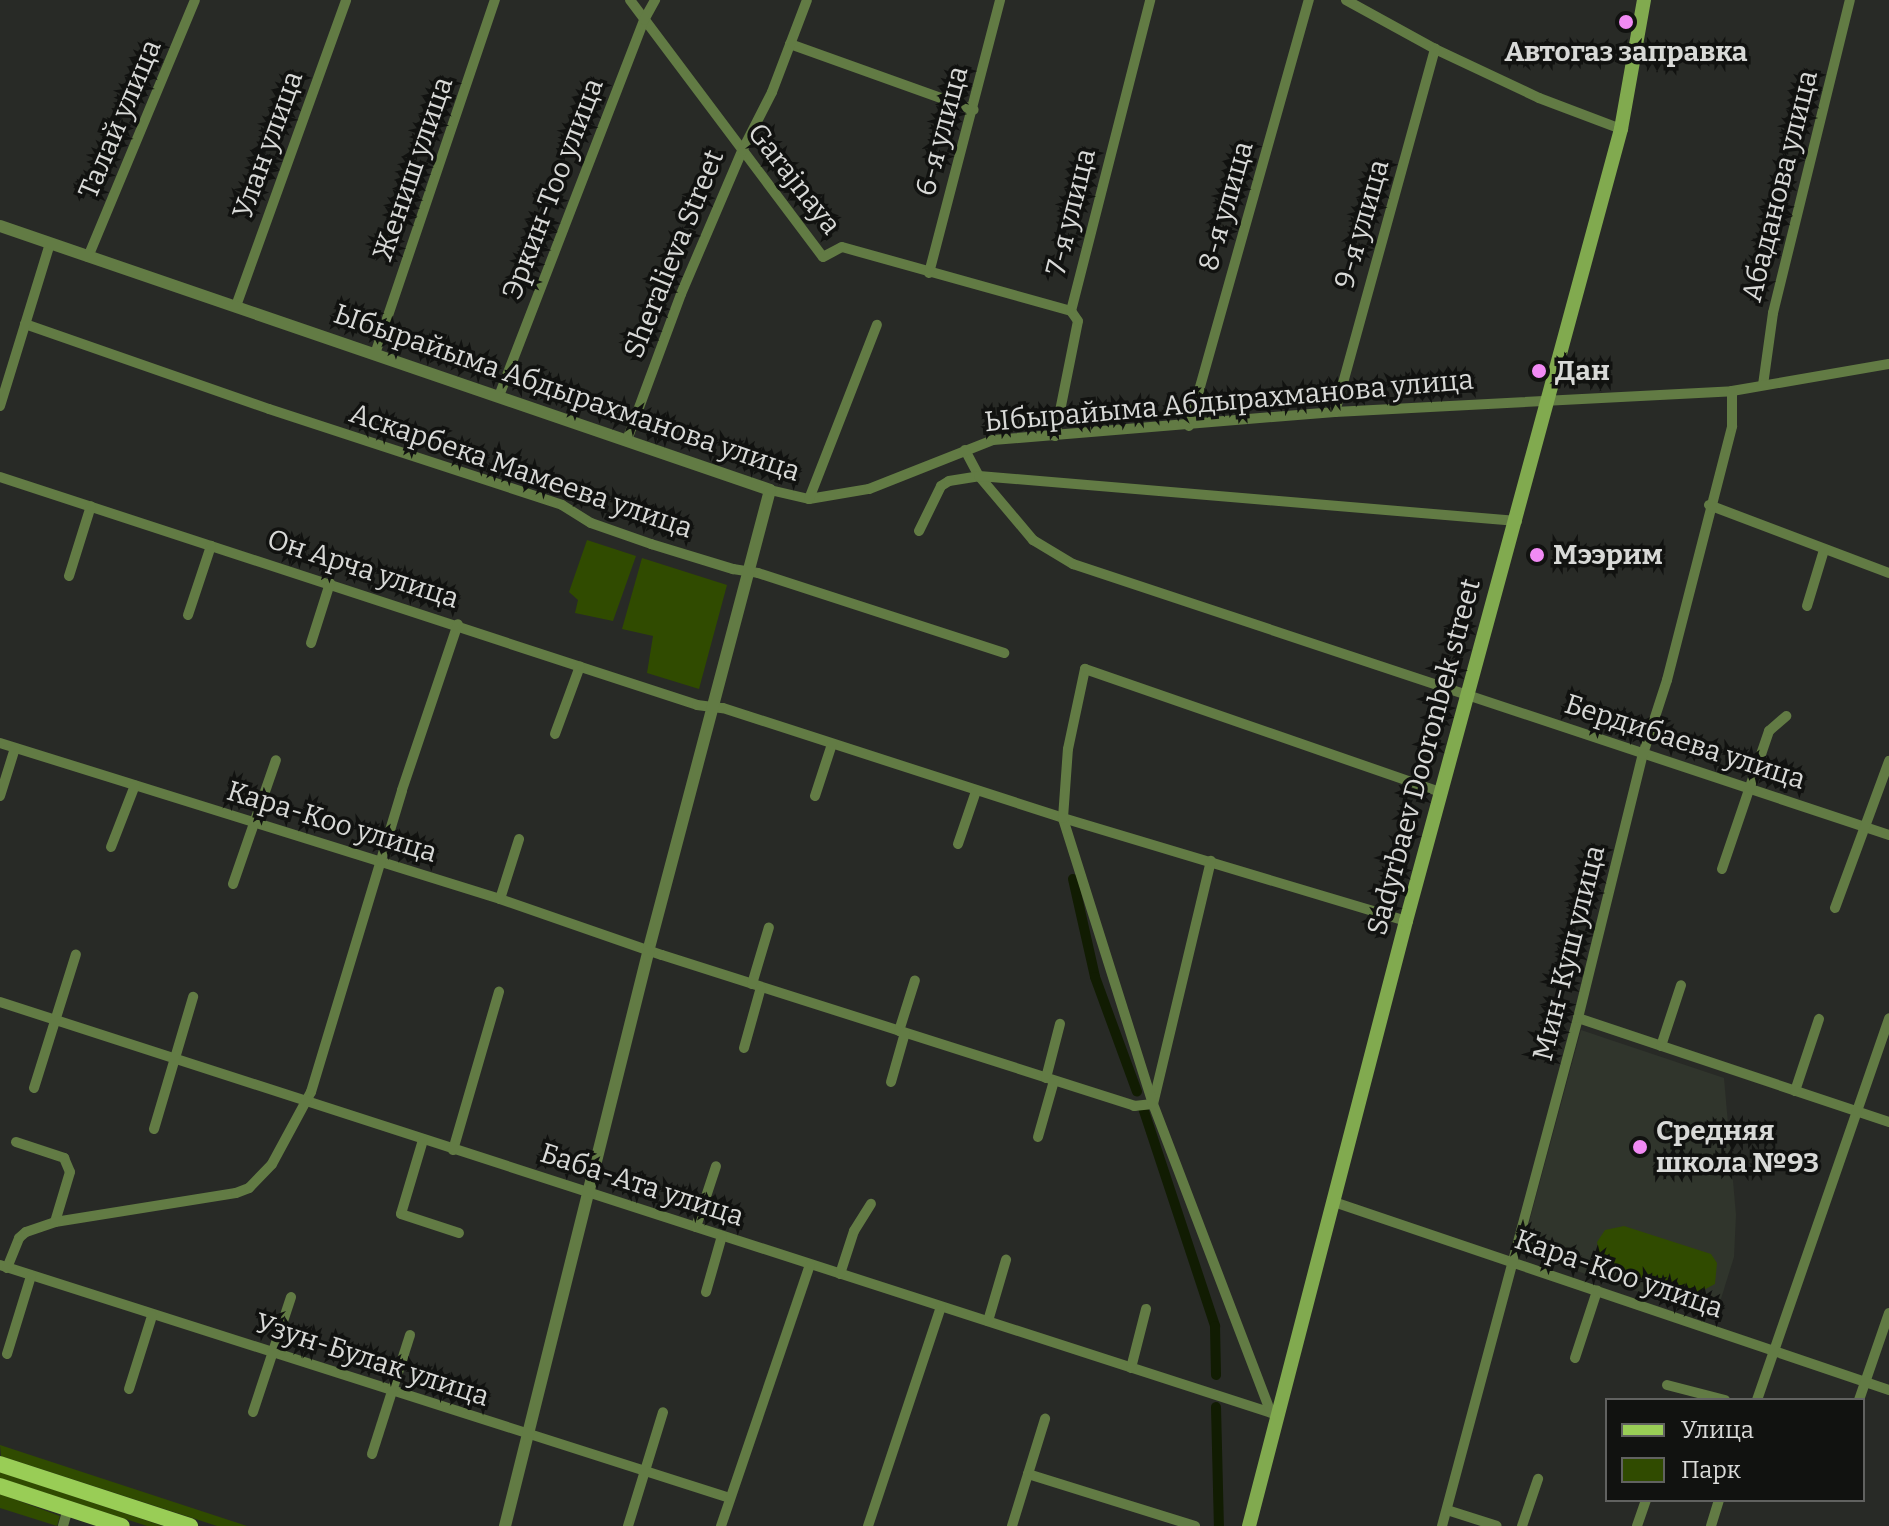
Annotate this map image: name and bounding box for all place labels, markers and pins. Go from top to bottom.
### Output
marker: Автогаз заправка [1617,13,1635,31]
place label: Автогаз заправка [1504,35,1748,69]
place label: Дан [1555,354,1610,388]
marker: Дан [1530,362,1548,380]
place label: Мээрим [1553,538,1663,572]
marker: Мээрим [1528,546,1546,564]
place label: Средняя школа №93 [1656,1114,1819,1180]
marker: Средняя школа №93 [1631,1138,1649,1156]

